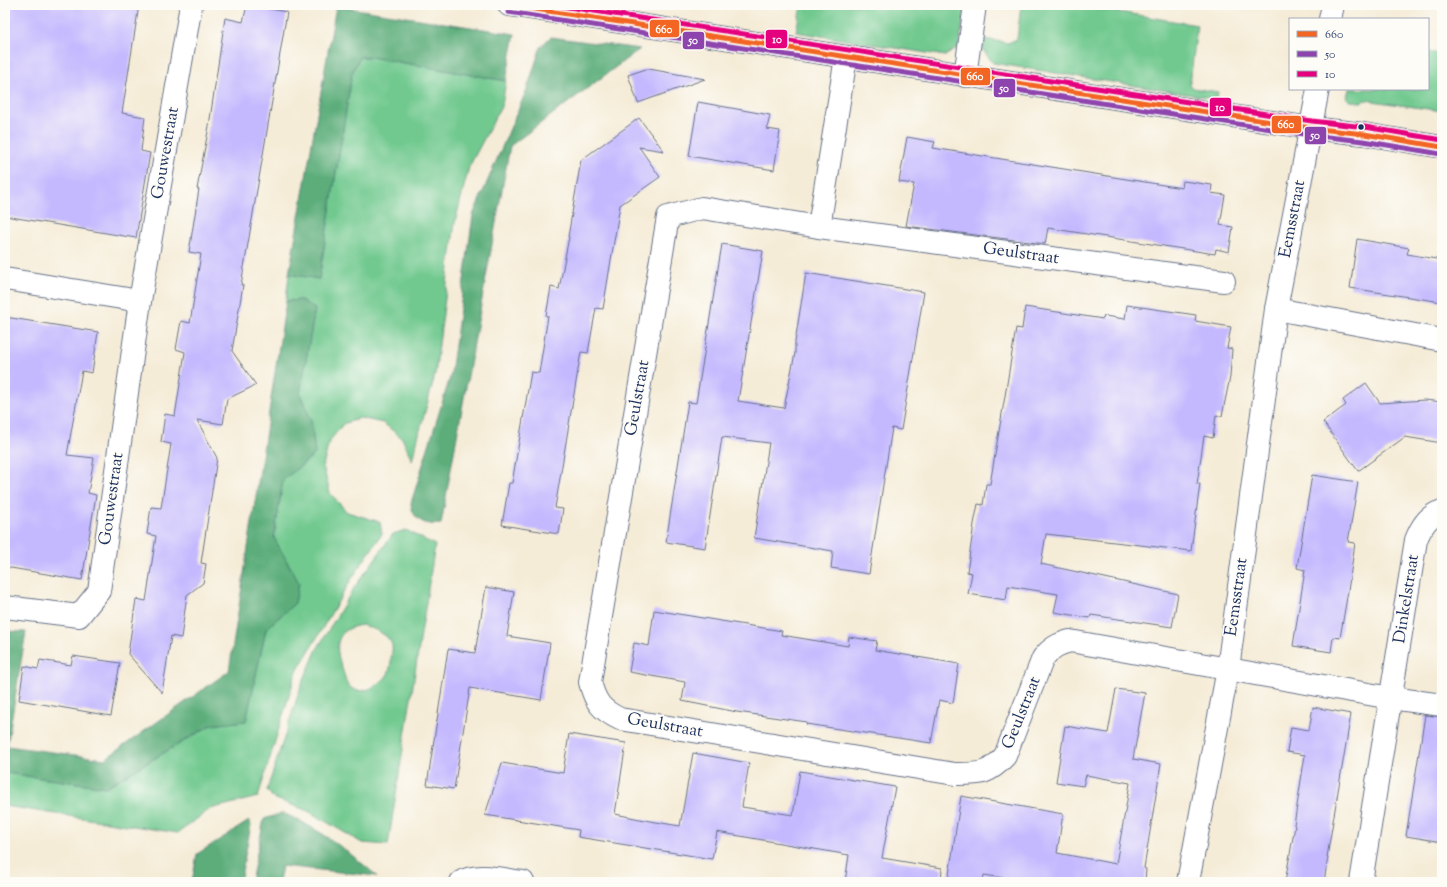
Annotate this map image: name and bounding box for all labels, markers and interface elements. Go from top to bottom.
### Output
legend [1289,18,1429,90]
line badge: 660 [649,19,680,38]
text: 660 [656,22,673,38]
text: 660 [1325,26,1343,44]
line badge: 10 [765,29,788,49]
line badge: 50 [682,31,705,50]
text: 10 [771,32,782,48]
text: 50 [687,33,698,49]
text: 50 [1324,46,1335,64]
text: 10 [1325,66,1335,84]
line badge: 660 [960,67,991,86]
text: 660 [967,69,984,85]
line badge: 50 [993,78,1016,98]
text: 50 [998,81,1009,97]
line badge: 10 [1209,97,1232,117]
text: 10 [1214,100,1225,116]
street label: Gouwestraat [146,105,186,201]
line badge: 660 [1271,115,1302,134]
text: 660 [1278,117,1295,133]
unlabelled marker [1356,122,1366,132]
line badge: 50 [1304,126,1327,145]
text: 50 [1309,128,1320,144]
street label: Eemsstraat [1274,178,1312,260]
street label: Geulstraat [981,237,1061,271]
street label: Geulstraat [620,358,656,438]
street label: Gouwestraat [94,451,130,547]
street label: Dinkelstraat [1388,552,1426,645]
street label: Eemsstraat [1220,556,1254,638]
street label: Geulstraat [997,673,1048,753]
street label: Geulstraat [625,708,705,744]

